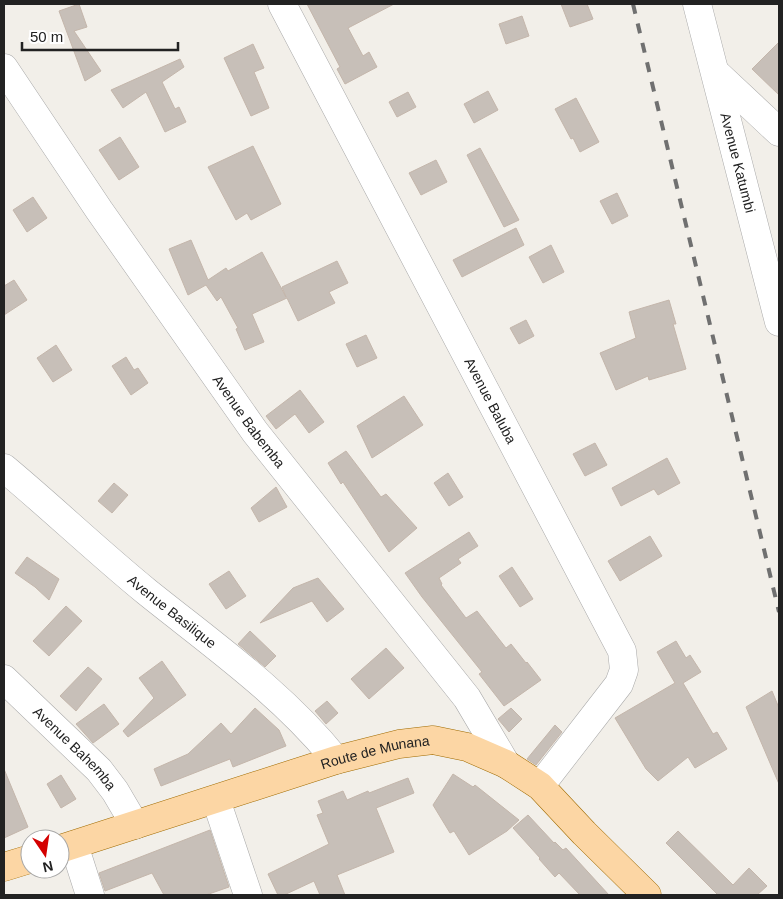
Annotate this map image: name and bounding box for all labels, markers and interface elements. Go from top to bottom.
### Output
scale bar [22,20,179,52]
text: 50 m [30,28,63,45]
street label: Avenue Katumbi [717,111,759,214]
street label: Avenue Baluba [461,355,520,446]
street label: Avenue Babemba [209,372,288,471]
street label: Avenue Basilique [125,572,219,651]
street label: Avenue Bahemba [30,703,119,793]
street label: Route de Munana [319,732,431,772]
north arrow [20,829,70,879]
text: N [41,858,55,876]

